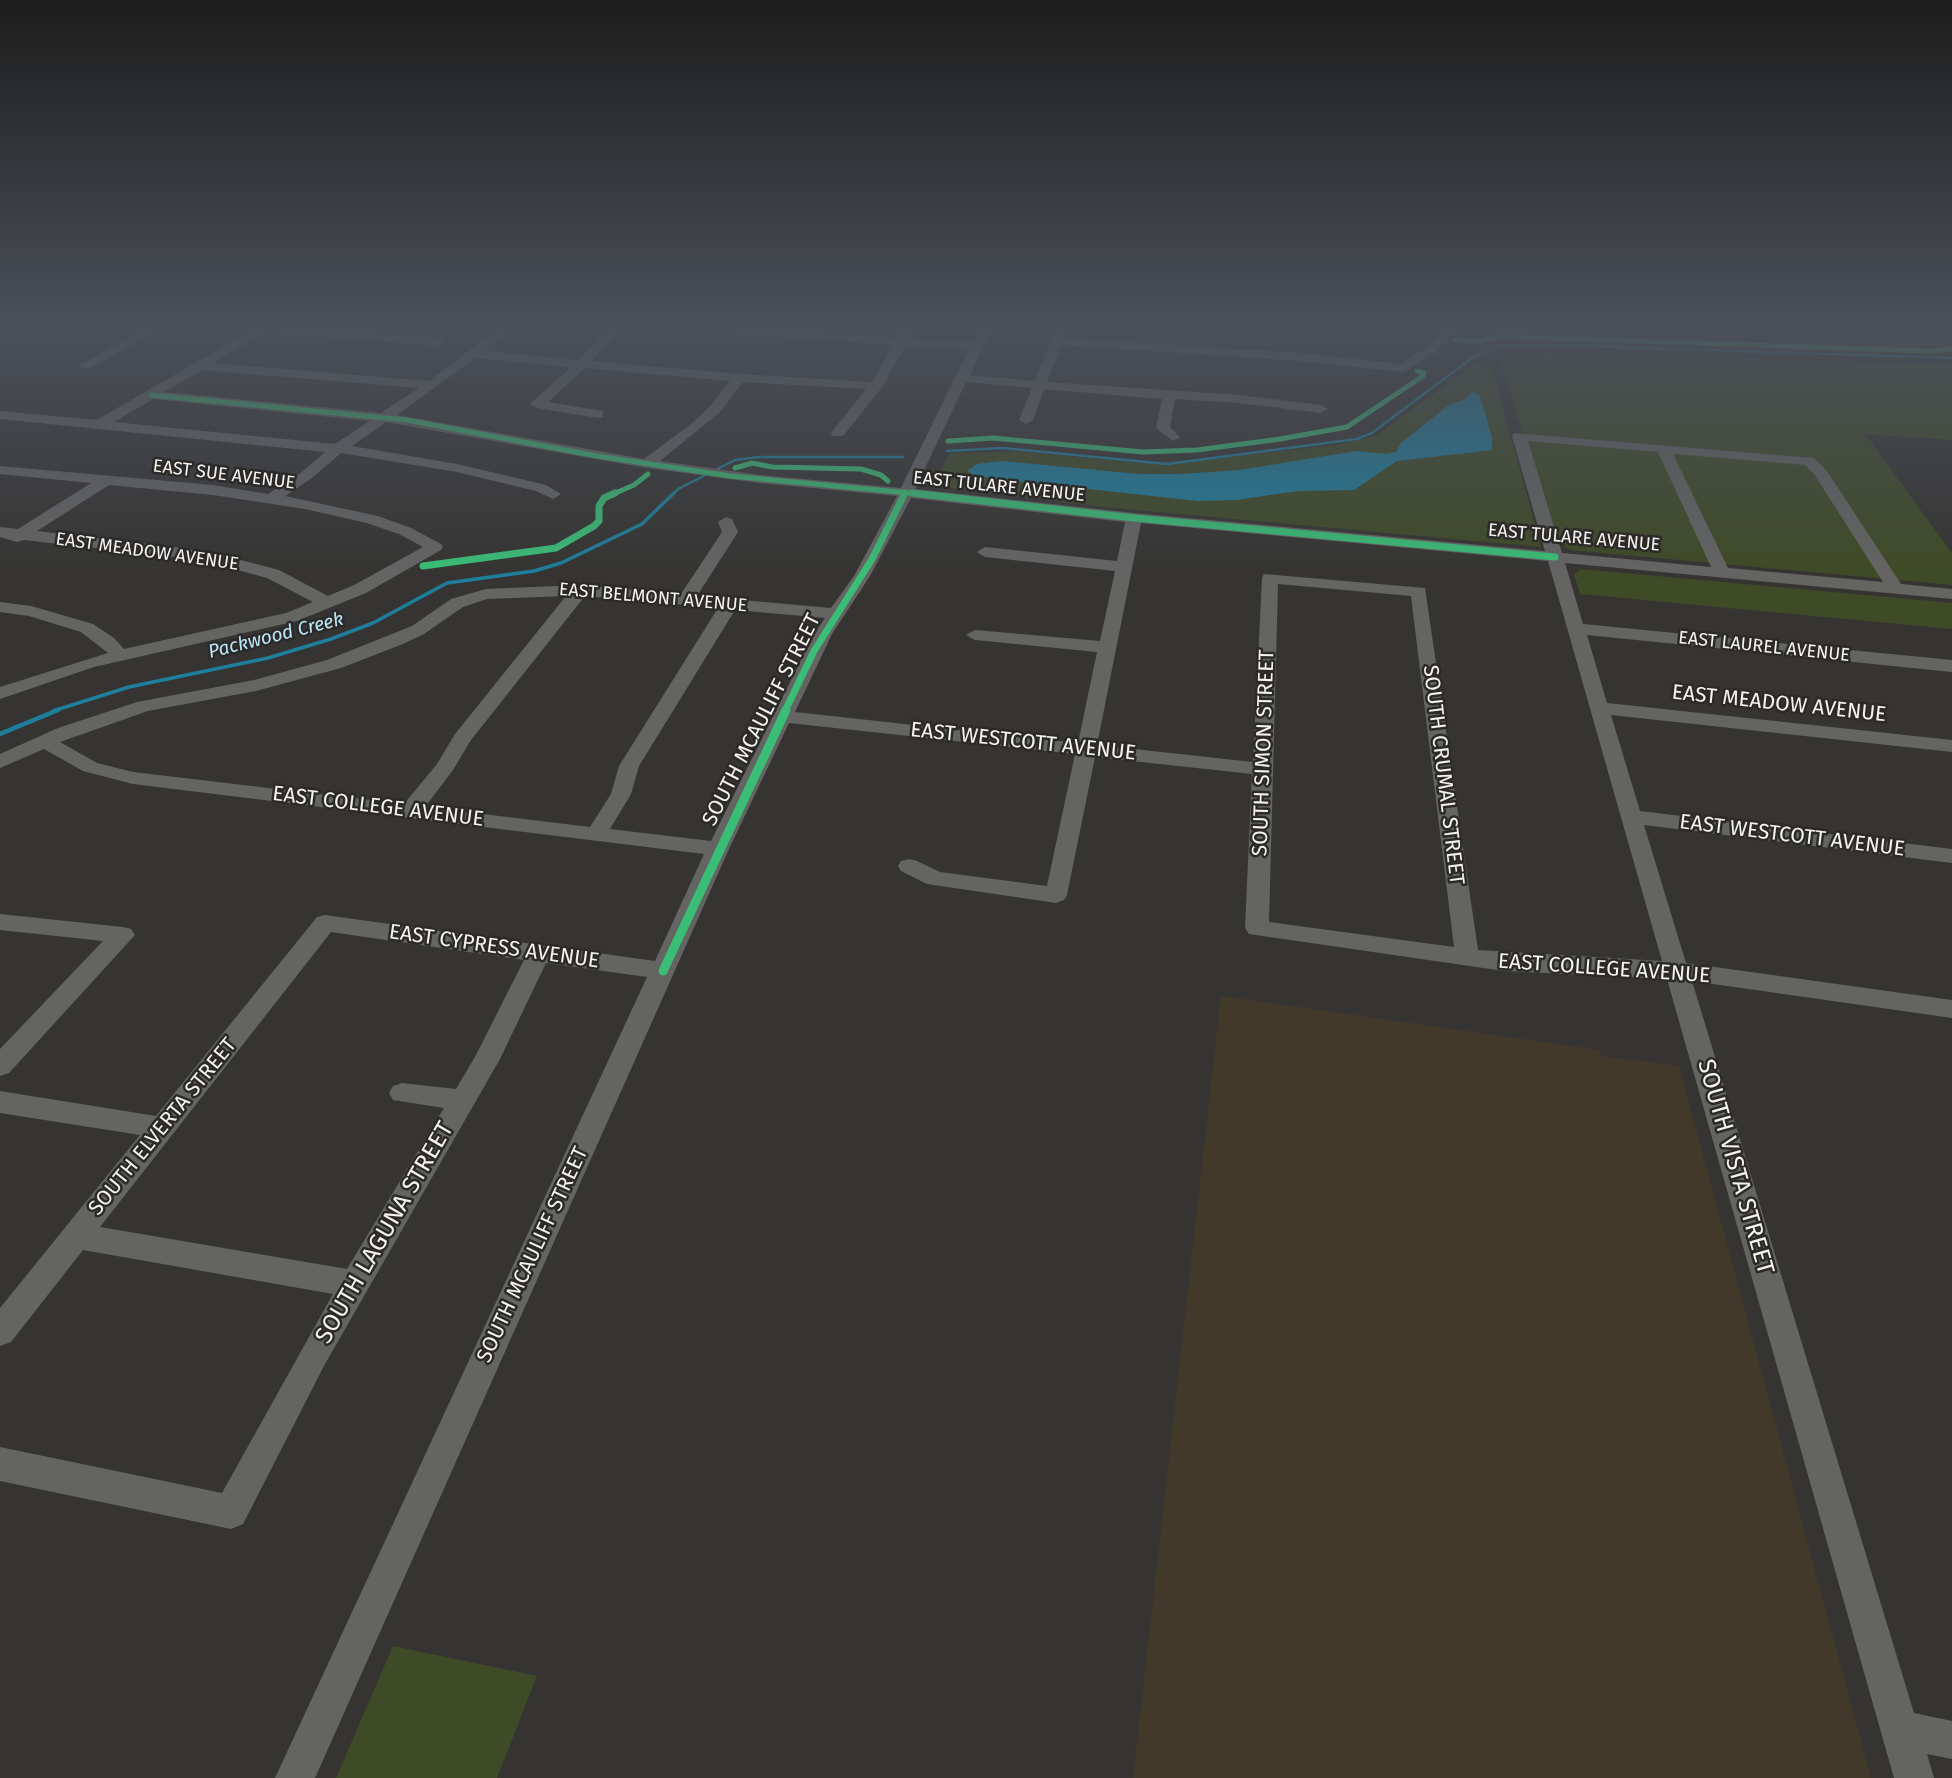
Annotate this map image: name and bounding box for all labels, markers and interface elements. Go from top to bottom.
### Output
street label: EAST SUE AVENUE [152,456,296,494]
street label: EAST TULARE AVENUE [912,467,1086,507]
street label: EAST TULARE AVENUE [1487,520,1661,556]
street label: EAST MEADOW AVENUE [54,528,240,576]
street label: EAST BELMONT AVENUE [558,579,748,617]
water label: Packwood Creek [206,608,346,664]
street label: SOUTH MCAULIFF STREET [697,610,827,830]
street label: EAST LAUREL AVENUE [1677,627,1851,667]
street label: SOUTH SIMON STREET [1248,649,1280,857]
street label: SOUTH CRUMAL STREET [1417,664,1469,886]
street label: EAST MEADOW AVENUE [1671,680,1887,728]
street label: EAST WESTCOTT AVENUE [909,718,1137,766]
street label: EAST COLLEGE AVENUE [271,782,485,832]
street label: EAST WESTCOTT AVENUE [1678,810,1906,862]
street label: EAST CYPRESS AVENUE [387,920,601,974]
street label: EAST COLLEGE AVENUE [1497,949,1711,989]
street label: SOUTH ELVERTA STREET [84,1033,242,1221]
street label: SOUTH VISTA STREET [1690,1056,1780,1278]
street label: SOUTH LAGUNA STREET [310,1117,460,1349]
street label: SOUTH MCAULIFF STREET [472,1143,594,1367]

